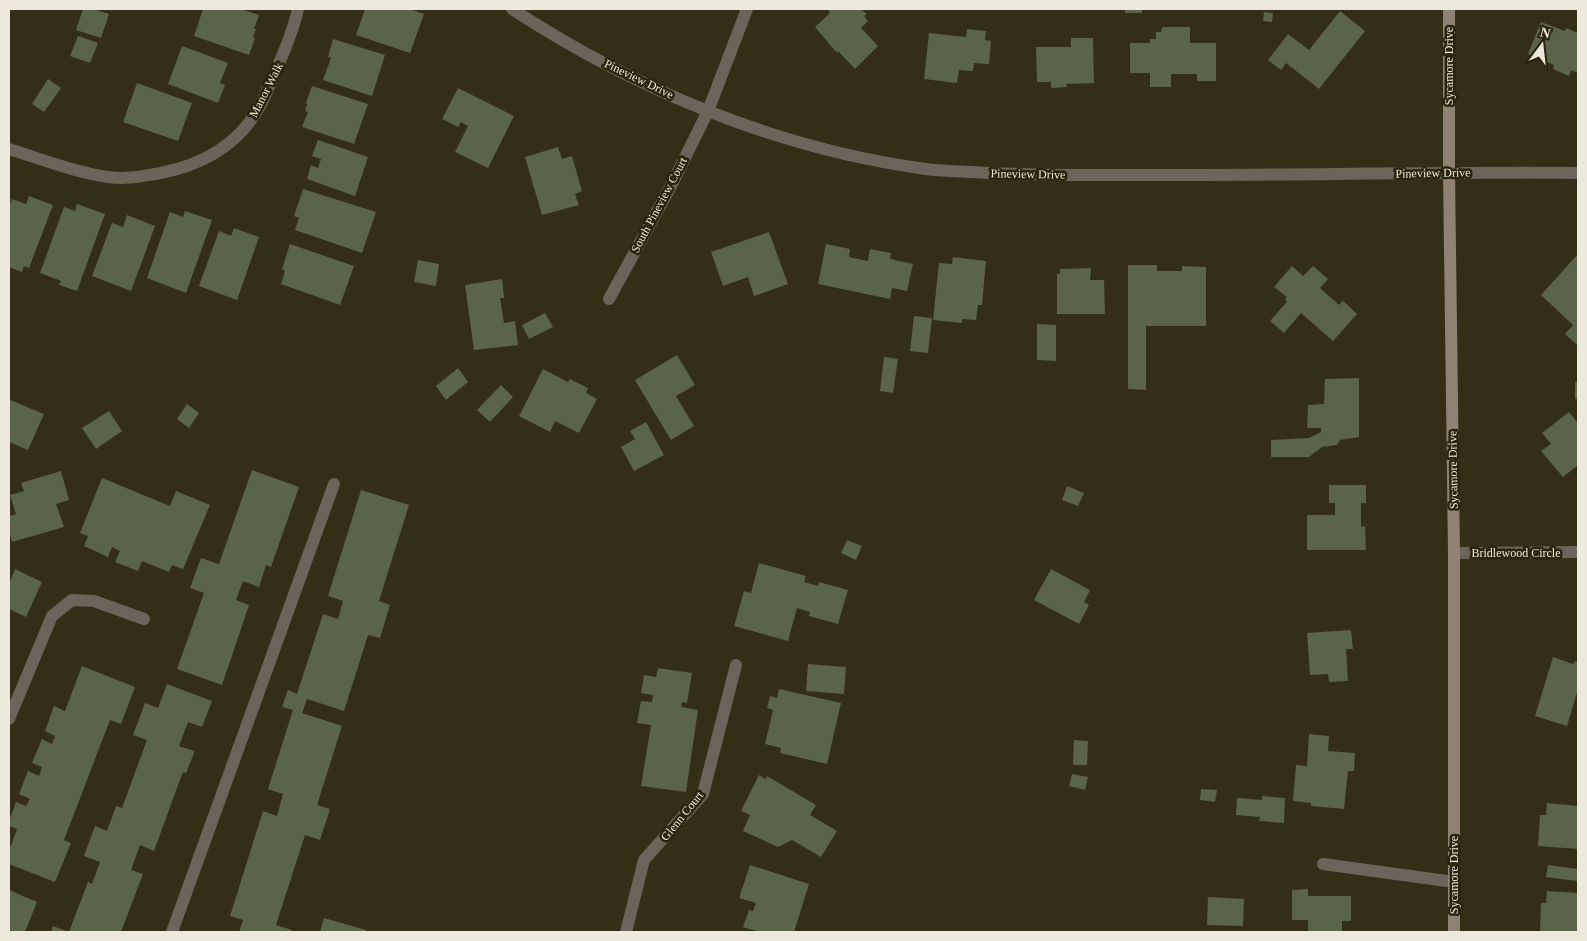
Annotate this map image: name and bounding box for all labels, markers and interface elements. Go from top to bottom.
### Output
north arrow [1517,20,1567,70]
text: N [1538,24,1552,41]
street label: Sycamore Drive [1442,27,1456,105]
street label: Pineview Drive [602,56,676,102]
street label: Manor Walk [246,60,286,120]
street label: South Pineview Court [628,154,690,255]
street label: Pineview Drive [1395,165,1471,181]
street label: Pineview Drive [990,166,1066,182]
street label: Sycamore Drive [1445,431,1461,509]
street label: Bridlewood Circle [1472,546,1560,560]
street label: Glenn Court [658,788,707,844]
street label: Sycamore Drive [1447,836,1461,914]

